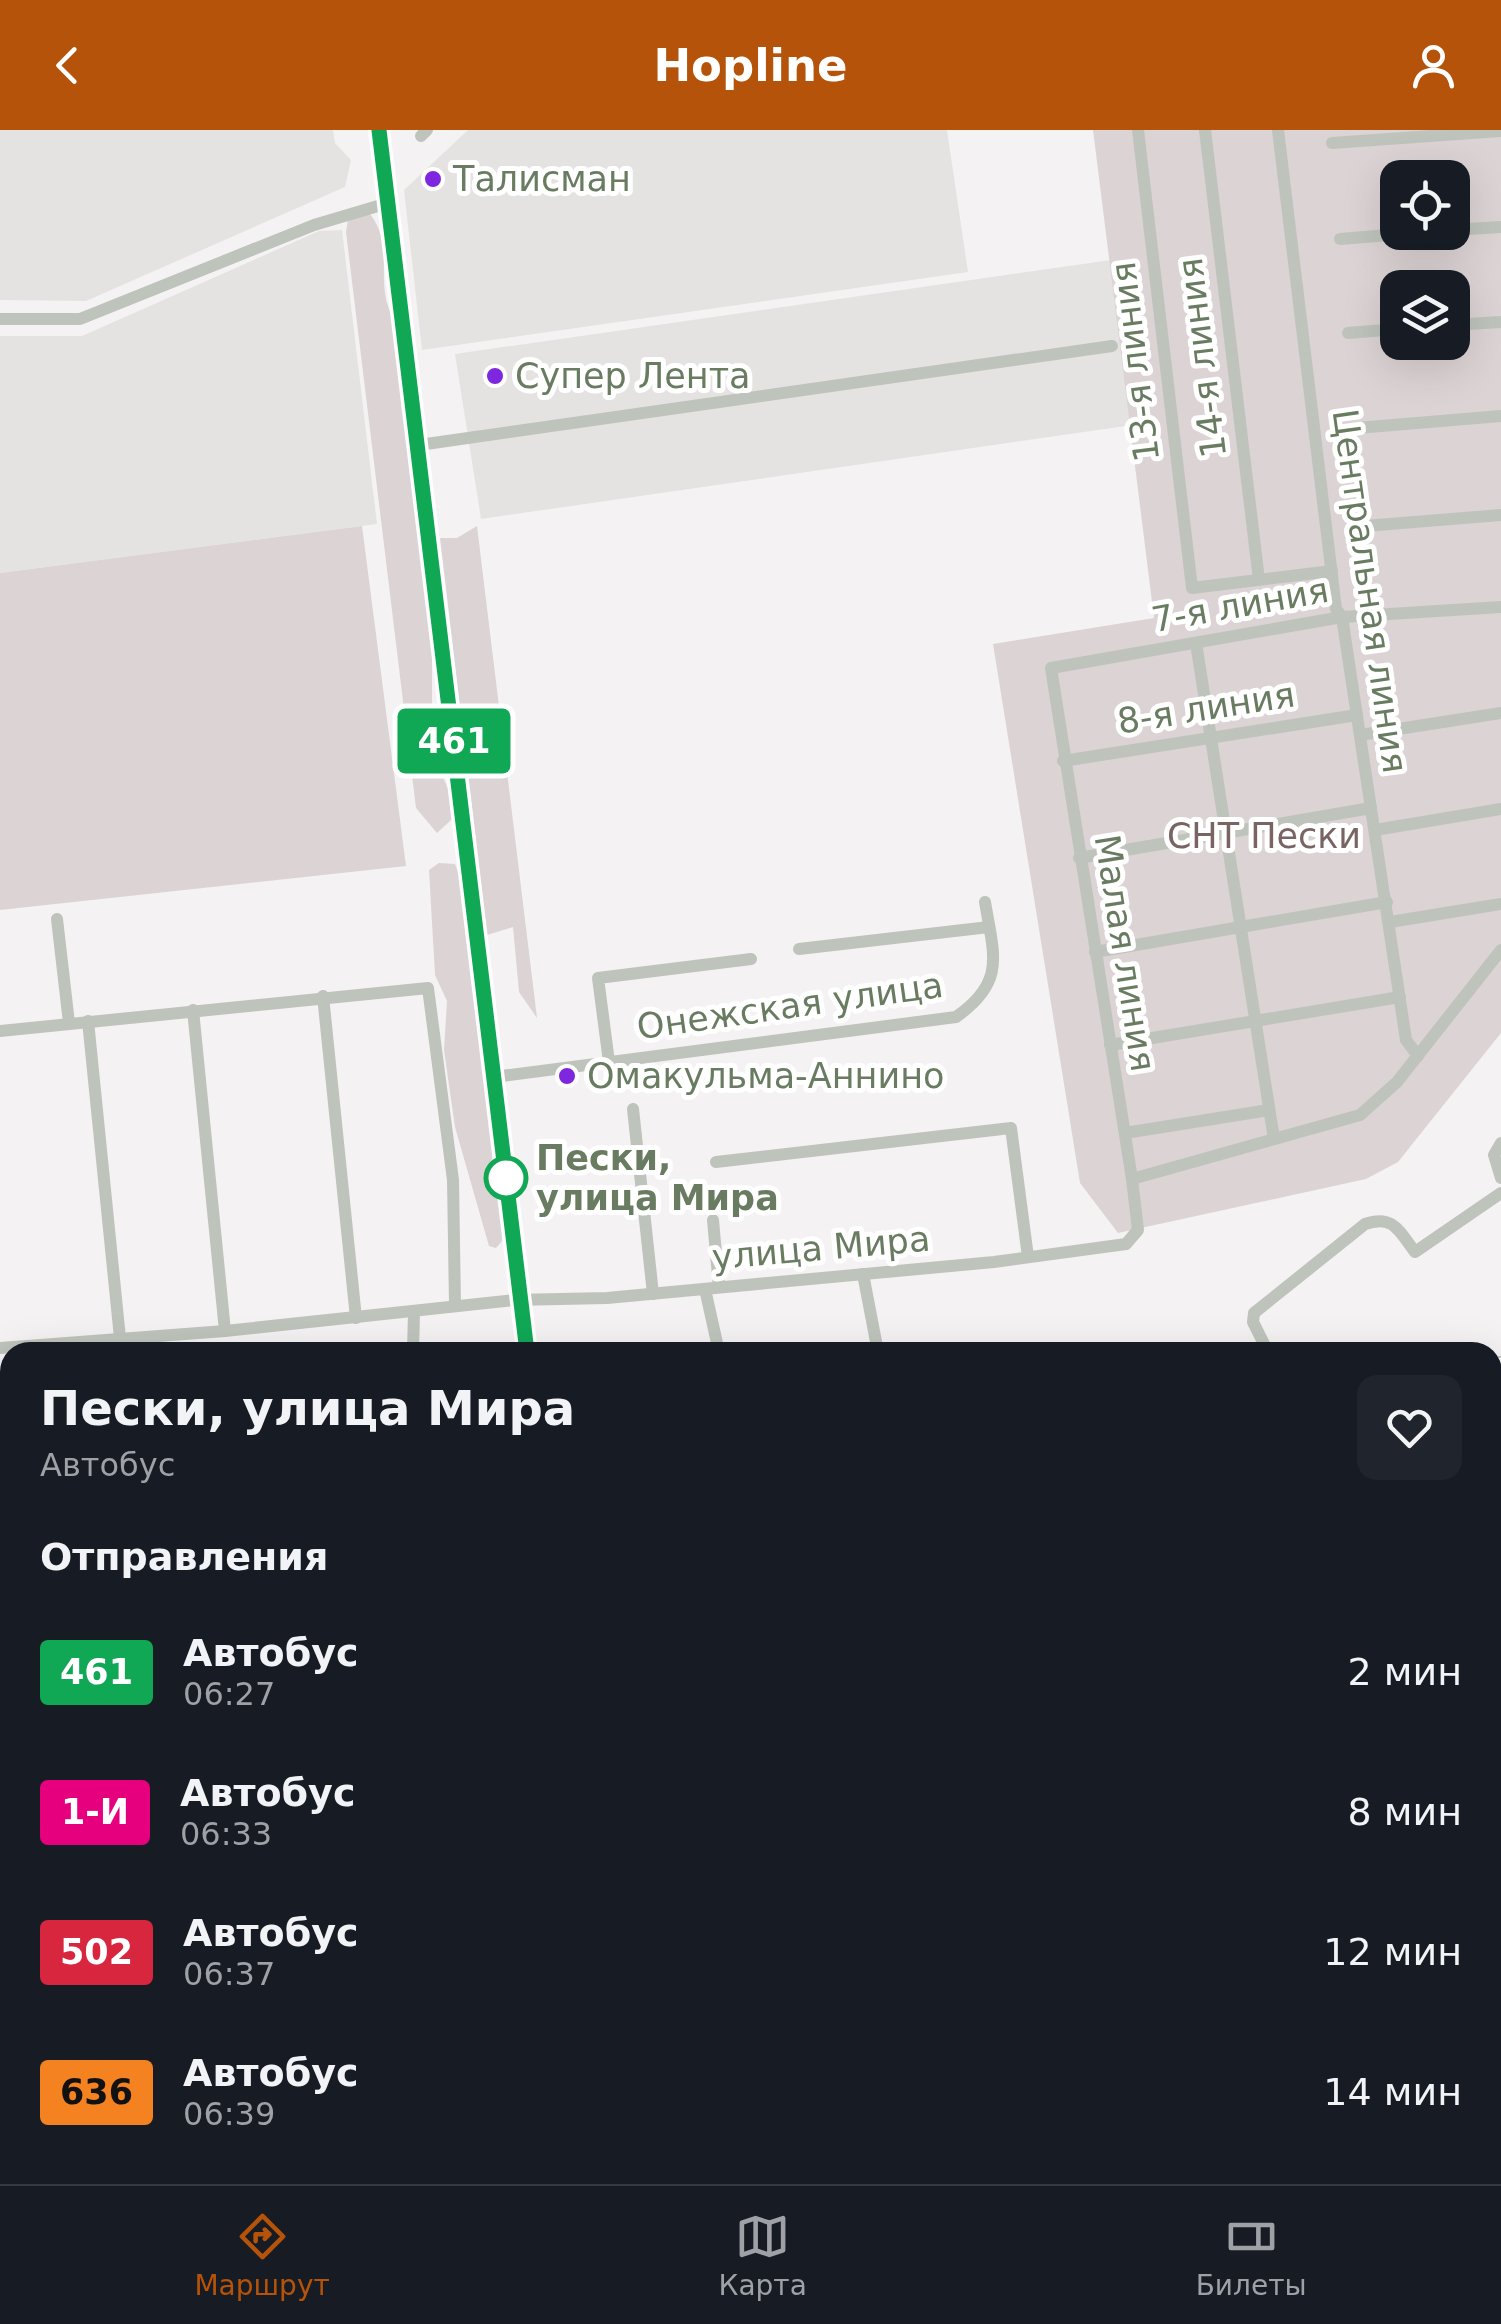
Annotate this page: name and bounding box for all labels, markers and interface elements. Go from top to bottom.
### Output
icon: back [40,38,95,93]
icon: person [1406,38,1461,93]
text: Hopline [653,39,848,92]
place label: Талисман [452,159,631,199]
map controls [1380,160,1470,360]
button: locate [1380,160,1470,250]
marker: Талисман [422,168,444,190]
street label: 14-я линия [1170,256,1234,460]
street label: 13-я линия [1103,260,1167,464]
button: layers [1380,270,1470,360]
place label: Супер Лента [515,356,750,396]
marker: Супер Лента [484,365,506,387]
street label: Центральная линия [1325,407,1415,775]
street label: 7-я линия [1148,570,1332,640]
street label: 8-я линия [1115,674,1297,742]
line badge: 461 [396,708,512,774]
text: 461 [417,721,491,761]
park label: СНТ Пески [1167,816,1361,856]
street label: Малая линия [1087,832,1163,1074]
street label: Онежская улица [634,965,946,1047]
place label: Омакульма-Аннино [587,1056,945,1096]
marker: Омакульма-Аннино [556,1065,578,1087]
place label: Пески, улица Мира [536,1138,779,1218]
marker: Пески, улица Мира [485,1157,527,1199]
street label: улица Мира [710,1219,932,1277]
button: heart [1357,1375,1462,1480]
text: Пески, улица Мира [40,1380,575,1436]
text: Автобус [40,1446,175,1484]
text: Отправления [40,1535,328,1579]
text: Автобус [183,1631,358,1675]
text: 2 мин [1348,1650,1462,1694]
text: 461 [60,1652,133,1692]
text: 06:27 [183,1675,275,1713]
text: Автобус [180,1771,355,1815]
text: 8 мин [1348,1790,1462,1834]
text: 1-И [61,1792,129,1832]
text: 06:33 [180,1815,272,1853]
text: Автобус [183,1911,358,1955]
text: 12 мин [1323,1930,1462,1974]
text: 502 [60,1932,133,1972]
text: 06:37 [183,1955,275,1993]
text: Автобус [183,2051,358,2095]
text: 14 мин [1323,2070,1462,2114]
text: 636 [60,2072,133,2112]
text: 06:39 [183,2095,275,2133]
tab: Маршрут [194,2209,330,2302]
tab: Карта [719,2209,807,2302]
tab: Билеты [1196,2209,1307,2302]

